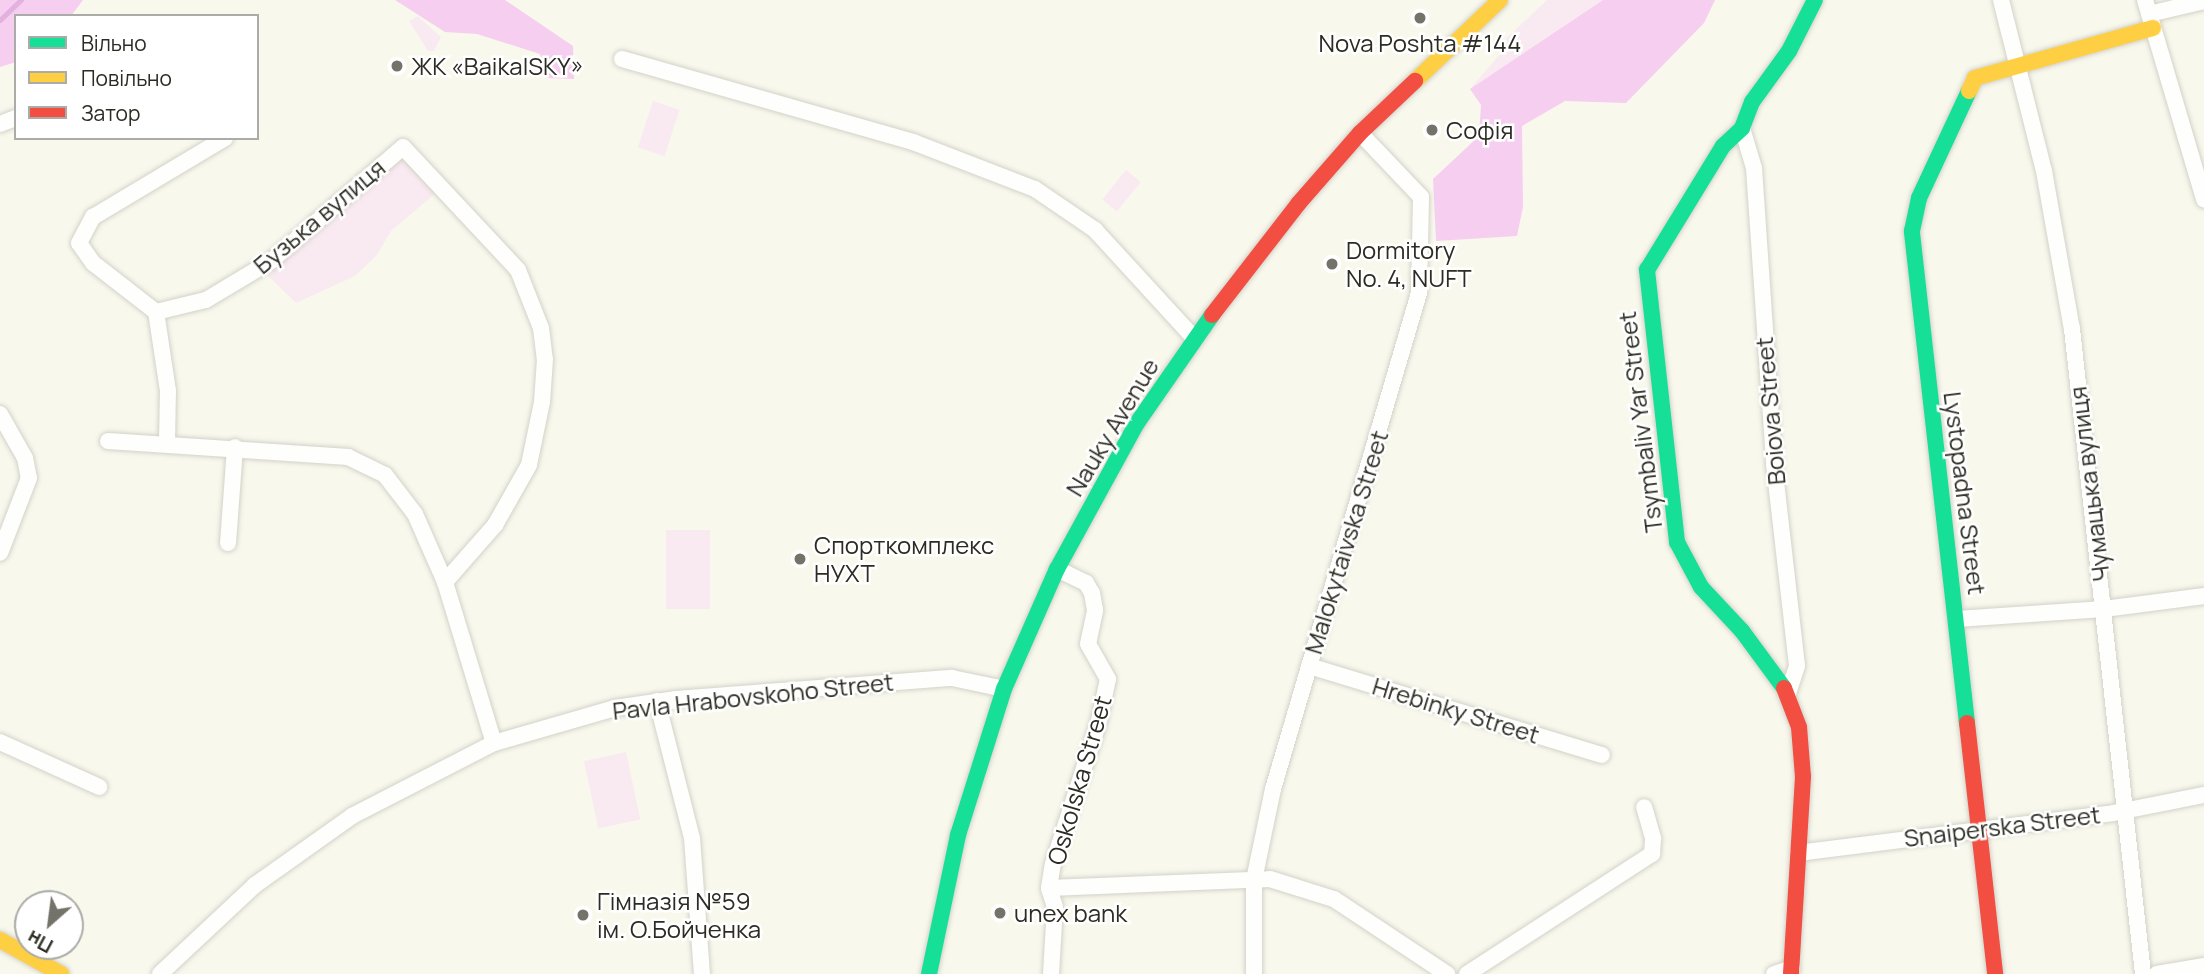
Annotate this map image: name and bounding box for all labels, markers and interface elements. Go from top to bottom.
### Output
marker: Nova Poshta #144 [1412,10,1428,26]
legend [14,14,259,140]
text: Вільно [81,29,147,57]
place label: Nova Poshta #144 [1319,29,1521,57]
place label: ЖК «BaikalSKY» [411,52,584,80]
marker: ЖК «BaikalSKY» [389,58,405,74]
text: Повільно [81,64,172,92]
text: Затор [81,99,140,127]
place label: Софія [1446,116,1514,144]
marker: Софія [1424,122,1440,138]
street label: Бузька вулиця [247,153,391,279]
place label: Dormitory No. 4, NUFT [1346,236,1472,292]
marker: Dormitory No. 4, NUFT [1324,256,1340,272]
street label: Tsymbaliv Yar Street [1612,310,1668,534]
street label: Boiova Street [1749,336,1791,486]
street label: Nauky Avenue [1060,353,1164,501]
street label: Чумацька вулиця [2063,385,2115,583]
street label: Lystopadna Street [1938,390,1992,596]
street label: Malokytaivska Street [1298,427,1394,657]
place label: Спорткомплекс НУХТ [814,531,994,587]
marker: Спорткомплекс НУХТ [792,551,808,567]
street label: Pavla Hrabovskoho Street [611,667,895,725]
street label: Hrebinky Street [1369,671,1543,749]
street label: Oskolska Street [1041,692,1117,868]
street label: Snaiperska Street [1902,800,2102,852]
place label: Гімназія №59 ім. О.Бойченка [597,887,761,943]
north arrow [14,890,84,960]
place label: unex bank [1014,899,1127,927]
marker: unex bank [992,905,1008,921]
marker: Гімназія №59 ім. О.Бойченка [575,907,591,923]
text: Пн [23,924,57,959]

